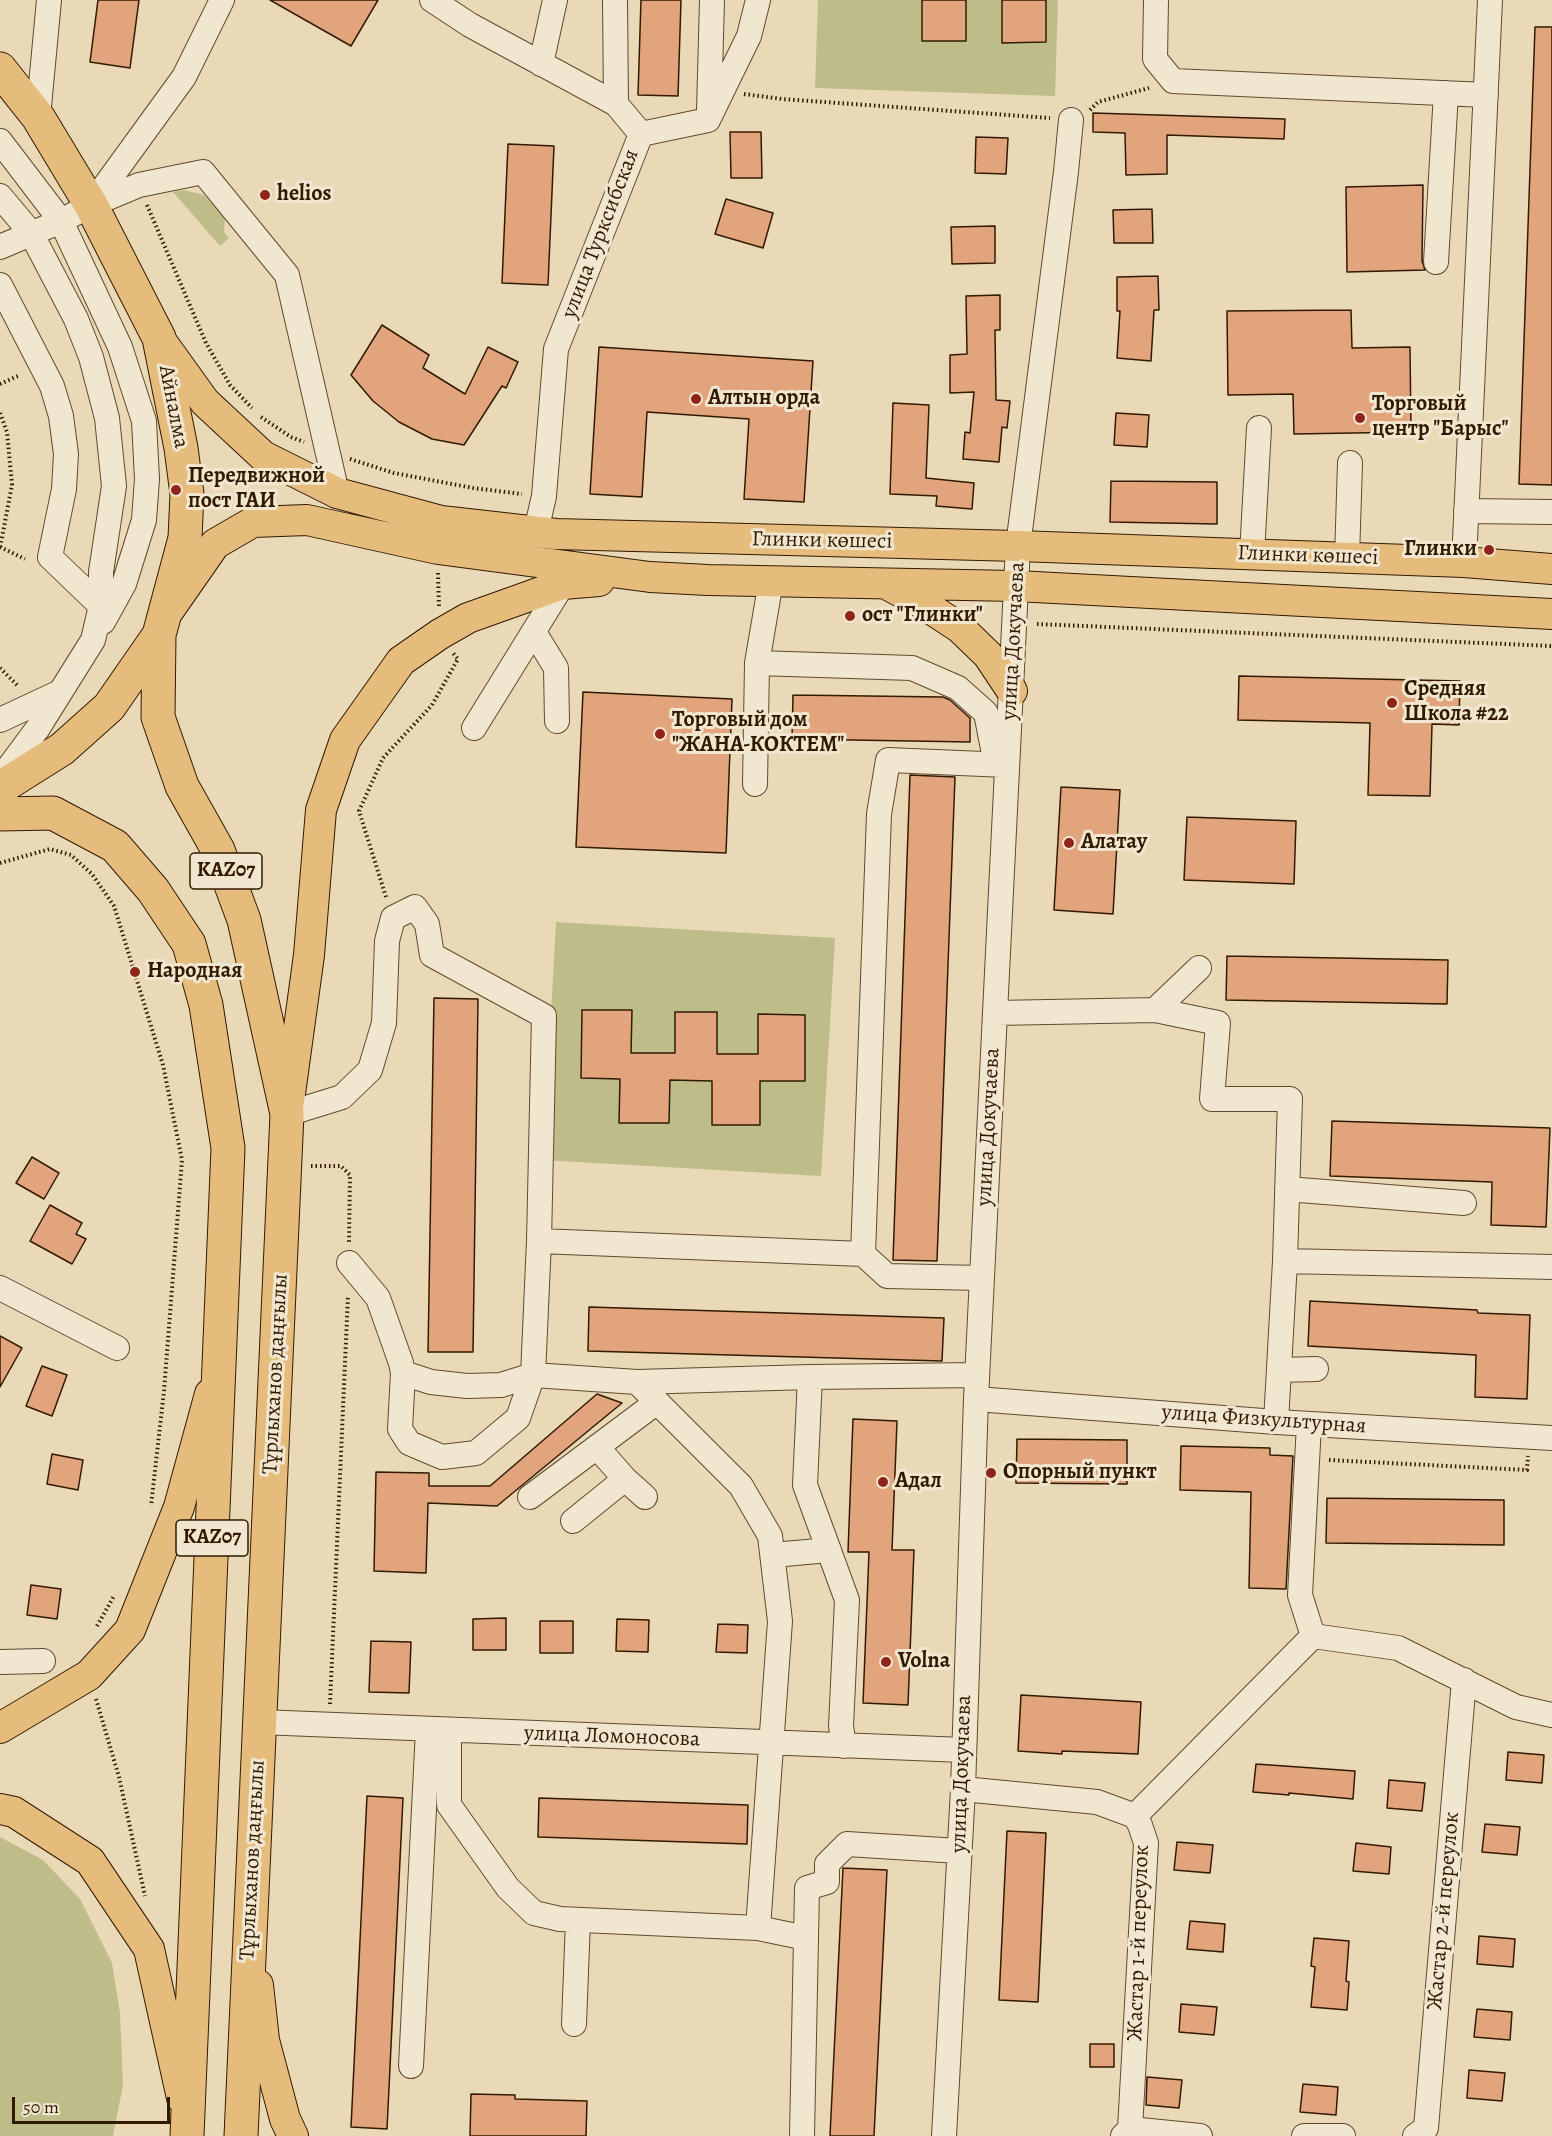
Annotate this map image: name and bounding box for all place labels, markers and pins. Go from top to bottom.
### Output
place label: helios [277,182,332,208]
marker: helios [258,188,272,202]
place label: Алтын орда [708,386,820,412]
marker: Алтын орда [689,392,703,406]
place label: Торговый центр "Барыс" [1372,392,1508,444]
marker: Торговый центр "Барыс" [1353,411,1367,425]
place label: Передвижной пост ГАИ [188,464,325,516]
marker: Передвижной пост ГАИ [169,483,183,497]
place label: Глинки [1404,537,1477,563]
marker: Глинки [1482,543,1496,557]
place label: ост "Глинки" [862,603,983,629]
marker: ост "Глинки" [843,609,857,623]
place label: Средняя Школа #22 [1404,677,1509,728]
marker: Средняя Школа #22 [1385,696,1399,710]
place label: Торговый дом "ЖАНА-КОКТЕМ" [672,708,844,760]
marker: Торговый дом "ЖАНА-КОКТЕМ" [653,727,667,741]
place label: Алатау [1081,830,1147,856]
marker: Алатау [1062,836,1076,850]
place label: Народная [147,959,242,985]
marker: Народная [128,965,142,979]
place label: Опорный пункт [1003,1460,1157,1486]
marker: Опорный пункт [984,1466,998,1480]
place label: Адал [895,1469,942,1495]
marker: Адал [876,1475,890,1489]
place label: Volna [898,1649,950,1675]
marker: Volna [879,1655,893,1669]

